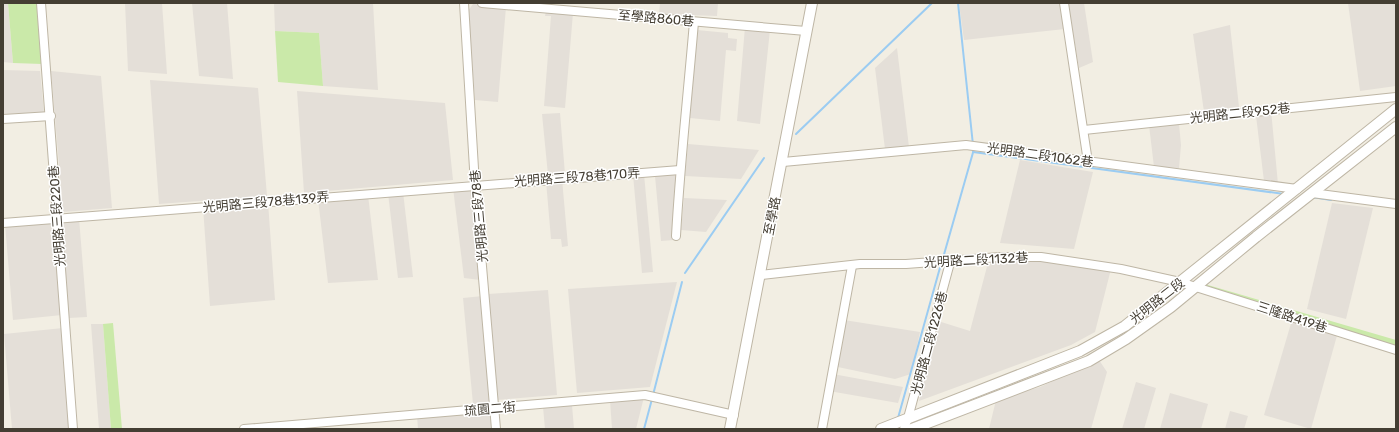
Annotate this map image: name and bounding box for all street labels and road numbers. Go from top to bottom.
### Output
street label: 至學路860巷 [617,7,695,29]
street label: 光明路二段952巷 [1189,100,1291,126]
street label: 光明路二段1062巷 [986,140,1094,170]
street label: 光明路三段220巷 [46,165,68,267]
street label: 光明路三段78巷170弄 [513,165,641,189]
street label: 光明路三段78巷 [467,169,491,263]
street label: 光明路三段78巷139弄 [202,189,330,215]
street label: 至學路 [761,195,783,237]
street label: 光明路二段1132巷 [923,250,1029,270]
street label: 光明路二段 [1127,275,1187,327]
street label: 光明路二段1226巷 [908,290,950,396]
street label: 三隆路419巷 [1255,299,1329,335]
street label: 琉園二街 [463,399,517,419]

